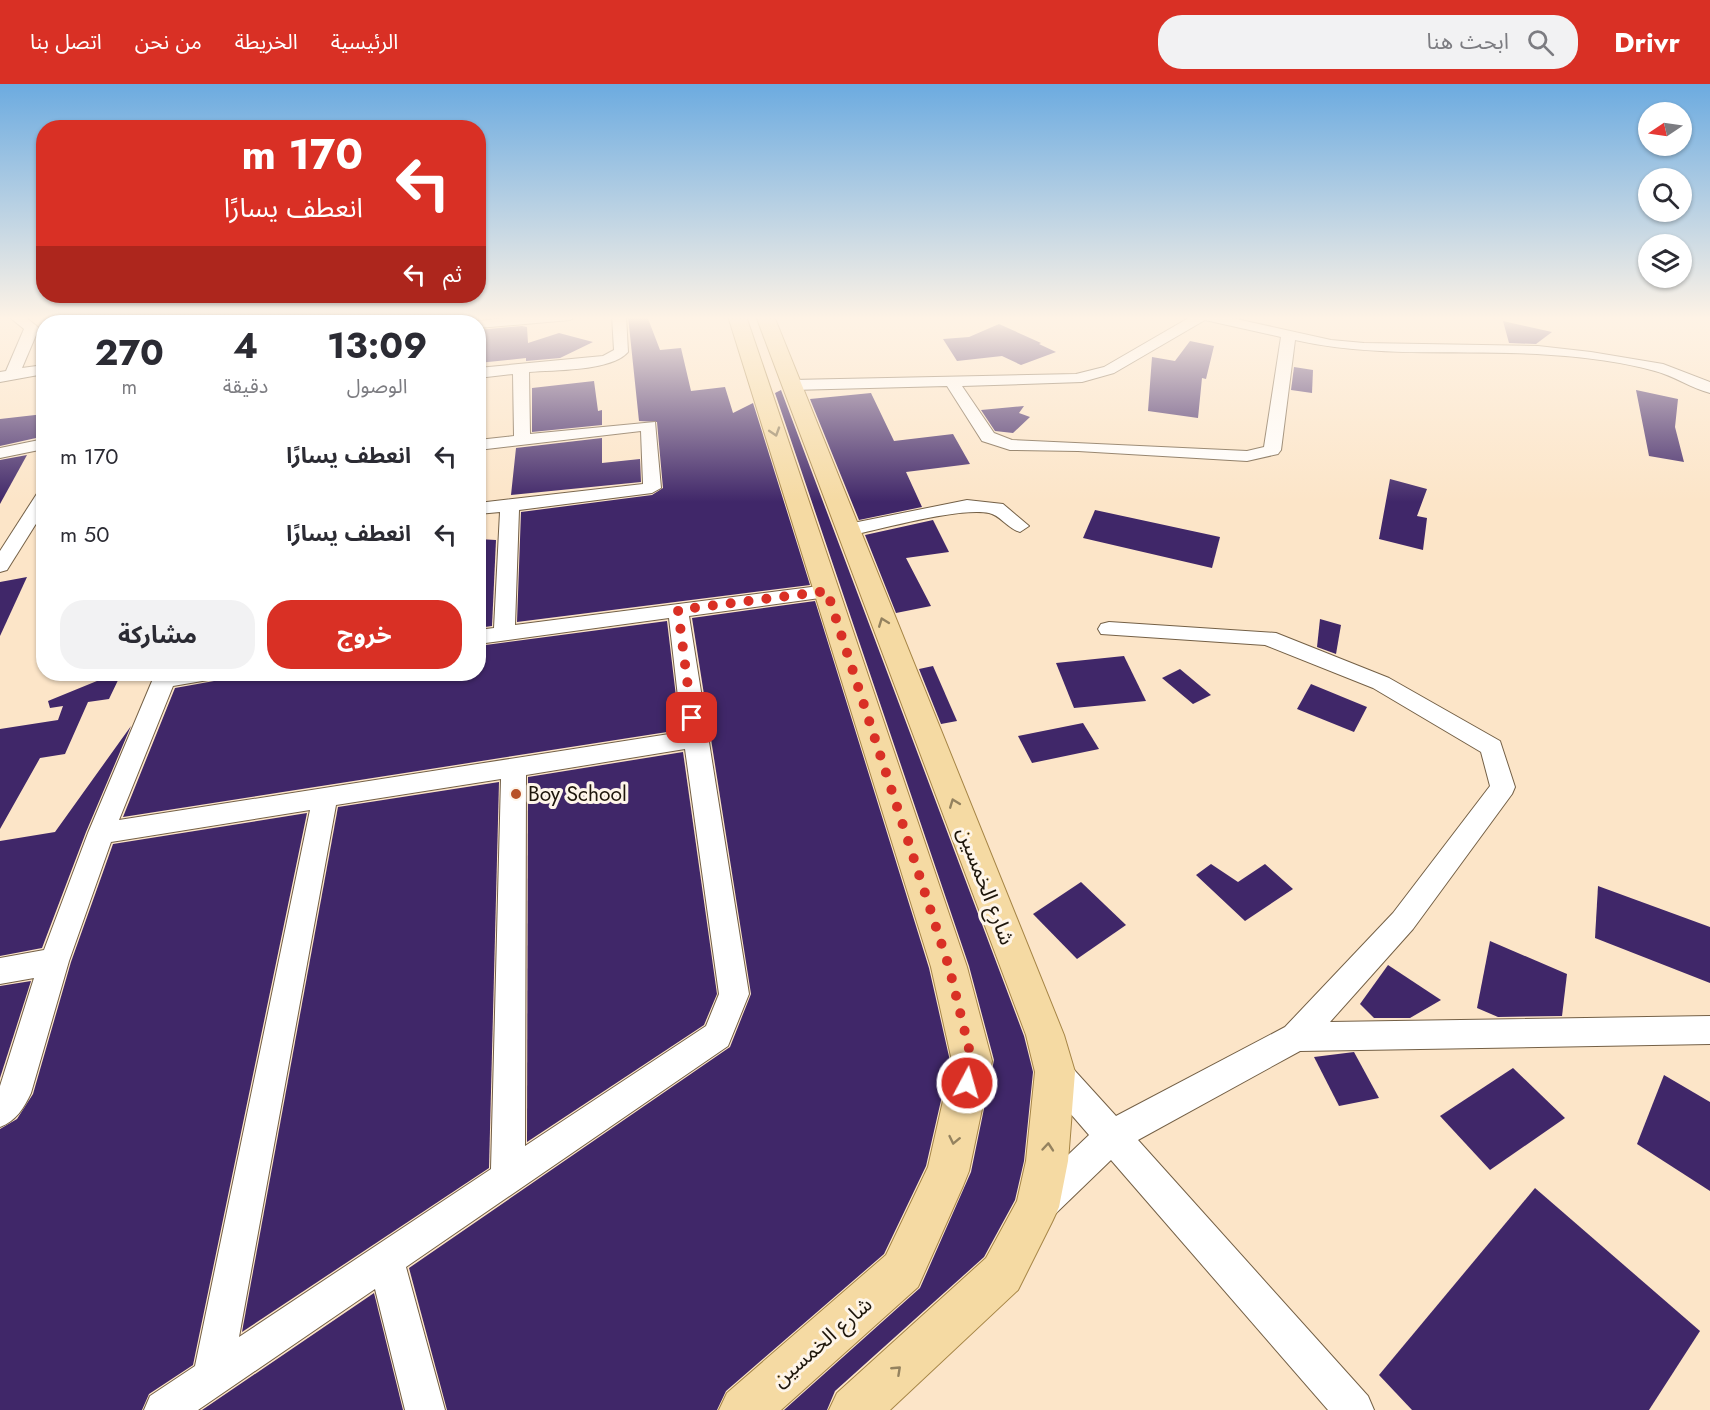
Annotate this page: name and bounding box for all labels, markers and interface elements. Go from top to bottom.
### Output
search box [1158,15,1578,69]
text: Drivr [1614,22,1680,63]
text: ابحث هنا [1427,25,1509,57]
icon: search [1524,26,1557,59]
text: اتصل بنا [30,27,102,57]
text: من نحن [135,27,202,57]
text: الخريطة [235,27,298,57]
text: الرئيسية [331,27,398,57]
north arrow [1638,102,1692,156]
map controls [1638,102,1692,288]
text: 170 m [241,124,363,185]
icon: left [384,144,462,222]
button: search [1638,168,1692,222]
text: انعطف يسارًا [224,188,363,227]
button: layers [1638,234,1692,288]
icon: left [398,258,431,291]
text: ثم [443,258,462,290]
text: 4 [233,319,258,371]
text: 13:09 [327,319,427,371]
text: 270 [95,326,164,378]
text: دقيقة [223,372,268,401]
text: الوصول [347,372,408,401]
text: m [122,373,137,402]
one-way arrow [768,426,780,437]
text: انعطف يسارًا [286,439,411,471]
text: 170 m [60,440,118,472]
icon: left [429,440,462,473]
text: انعطف يسارًا [286,517,411,549]
text: 50 m [60,518,109,550]
icon: left [429,518,462,551]
button: مشاركة [60,600,255,669]
button: خروج [267,600,462,669]
one-way arrow [878,617,890,628]
pin [666,692,717,743]
icon: arrive [675,701,708,734]
place label: Boy School [528,779,627,809]
marker: Boy School [509,787,523,801]
one-way arrow [949,799,961,810]
street label: شارع الخمسين [950,823,1022,949]
position arrow [935,1051,999,1115]
one-way arrow [949,1135,962,1145]
one-way arrow [1041,1143,1054,1152]
street label: شارع الخمسين [765,1290,879,1394]
one-way arrow [889,1367,900,1378]

